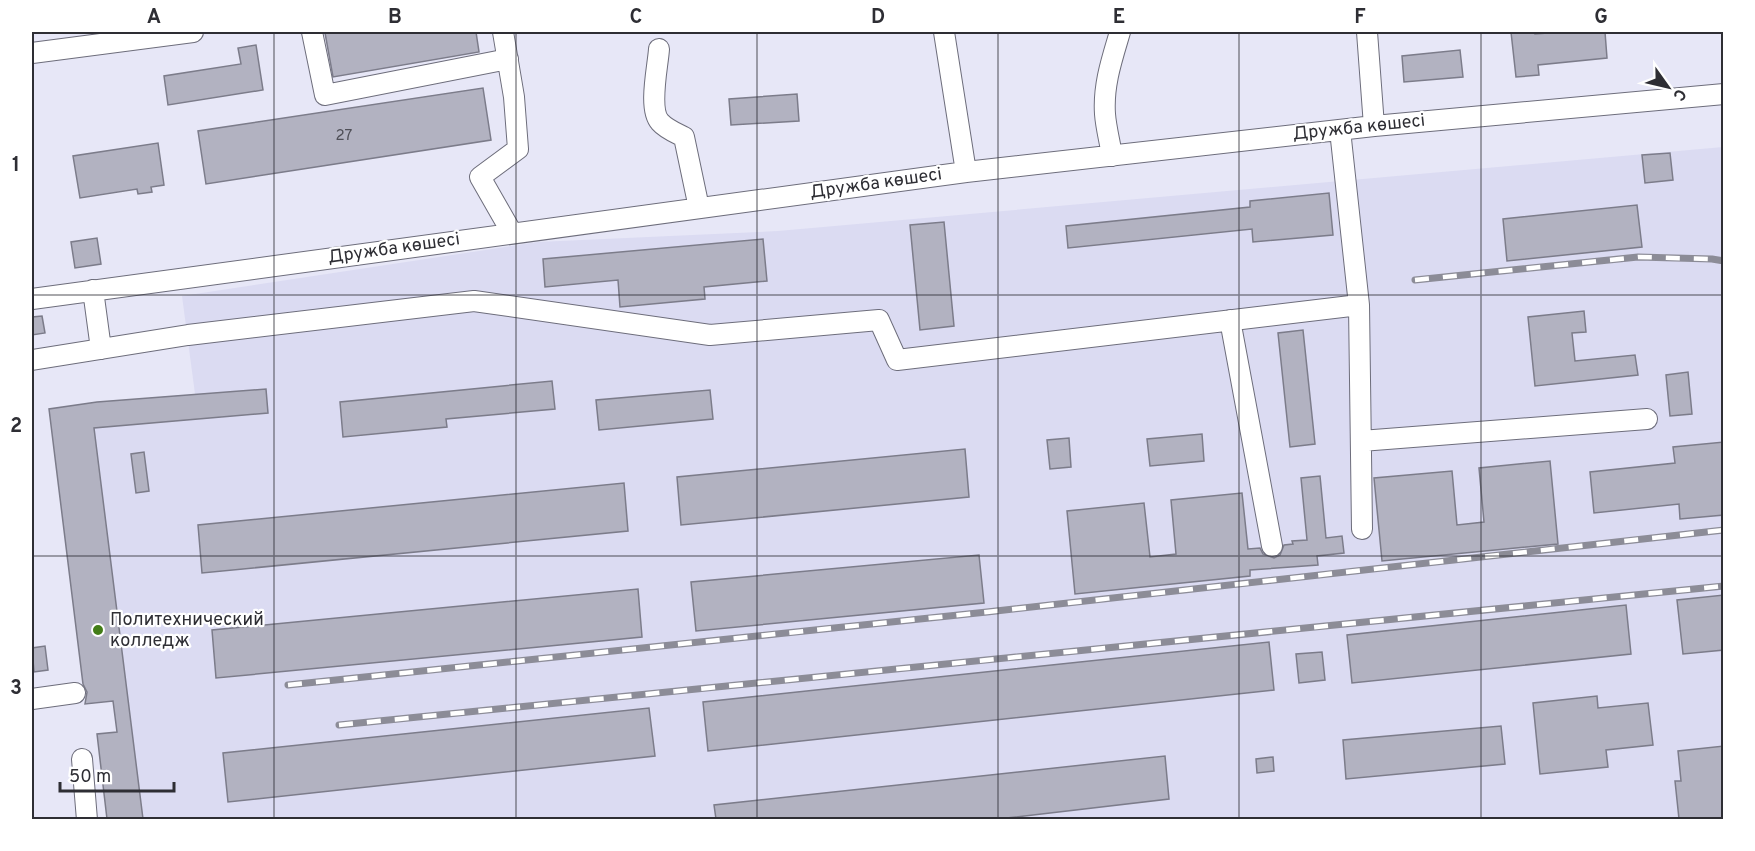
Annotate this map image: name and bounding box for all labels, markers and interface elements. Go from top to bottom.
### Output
text: A [147,5,161,31]
text: B [388,5,402,31]
text: C [630,5,642,31]
text: D [871,5,885,31]
text: E [1113,5,1125,31]
text: F [1354,5,1366,31]
text: G [1594,5,1608,31]
north arrow [1638,57,1698,117]
text: С [1668,84,1690,104]
street label: Дружба көшесі [1292,110,1426,146]
house number: 27 [336,127,353,146]
text: 1 [12,153,20,179]
street label: Дружба көшесі [809,163,943,205]
street label: Дружба көшесі [327,228,461,270]
text: 2 [10,414,22,440]
place label: Политехнический колледж [110,609,264,653]
marker: Политехнический колледж [91,623,105,637]
text: 3 [10,676,22,702]
scale bar [60,755,174,793]
text: 50 m [69,766,111,789]

